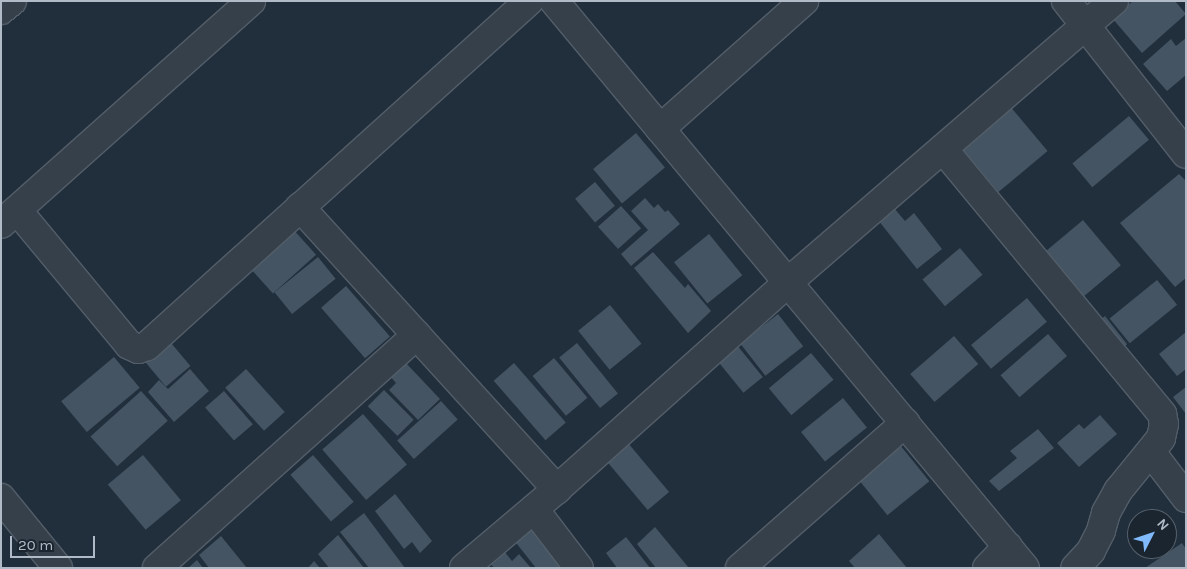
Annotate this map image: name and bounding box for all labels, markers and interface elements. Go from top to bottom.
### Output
north arrow [1127,509,1177,559]
text: N [1153,515,1173,534]
scale bar [12,526,98,558]
text: 20 m [18,536,53,554]

